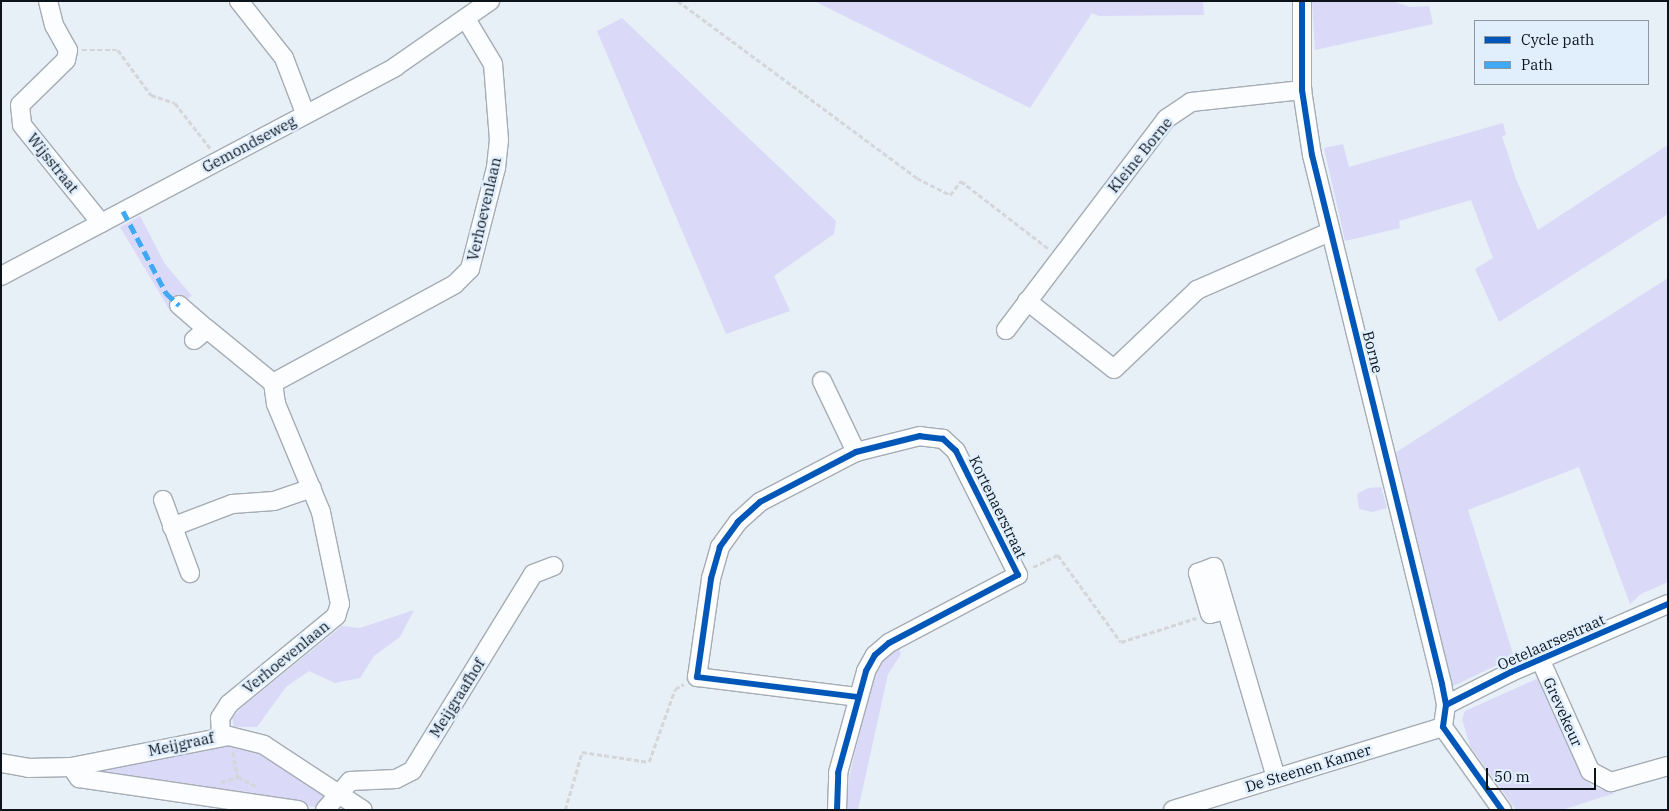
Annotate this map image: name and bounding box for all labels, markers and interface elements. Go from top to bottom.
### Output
legend [1474,20,1649,85]
text: Cycle path [1521,30,1594,49]
text: Path [1521,55,1553,74]
street label: Gemondseweg [199,112,299,176]
street label: Kleine Borne [1104,114,1176,196]
street label: Wijsstraat [24,130,82,196]
street label: Verhoevenlaan [463,155,505,263]
street label: Borne [1359,329,1387,375]
street label: Kortenaerstraat [965,453,1031,561]
street label: Oetelaarsestraat [1494,610,1608,674]
street label: Verhoevenlaan [239,617,333,697]
street label: Meijgraafhof [426,655,488,741]
street label: Grevekeur [1540,675,1586,749]
street label: Meijgraaf [147,728,215,760]
street label: De Steenen Kamer [1243,740,1373,796]
scale bar [1489,758,1599,790]
text: 50 m [1494,767,1530,786]

